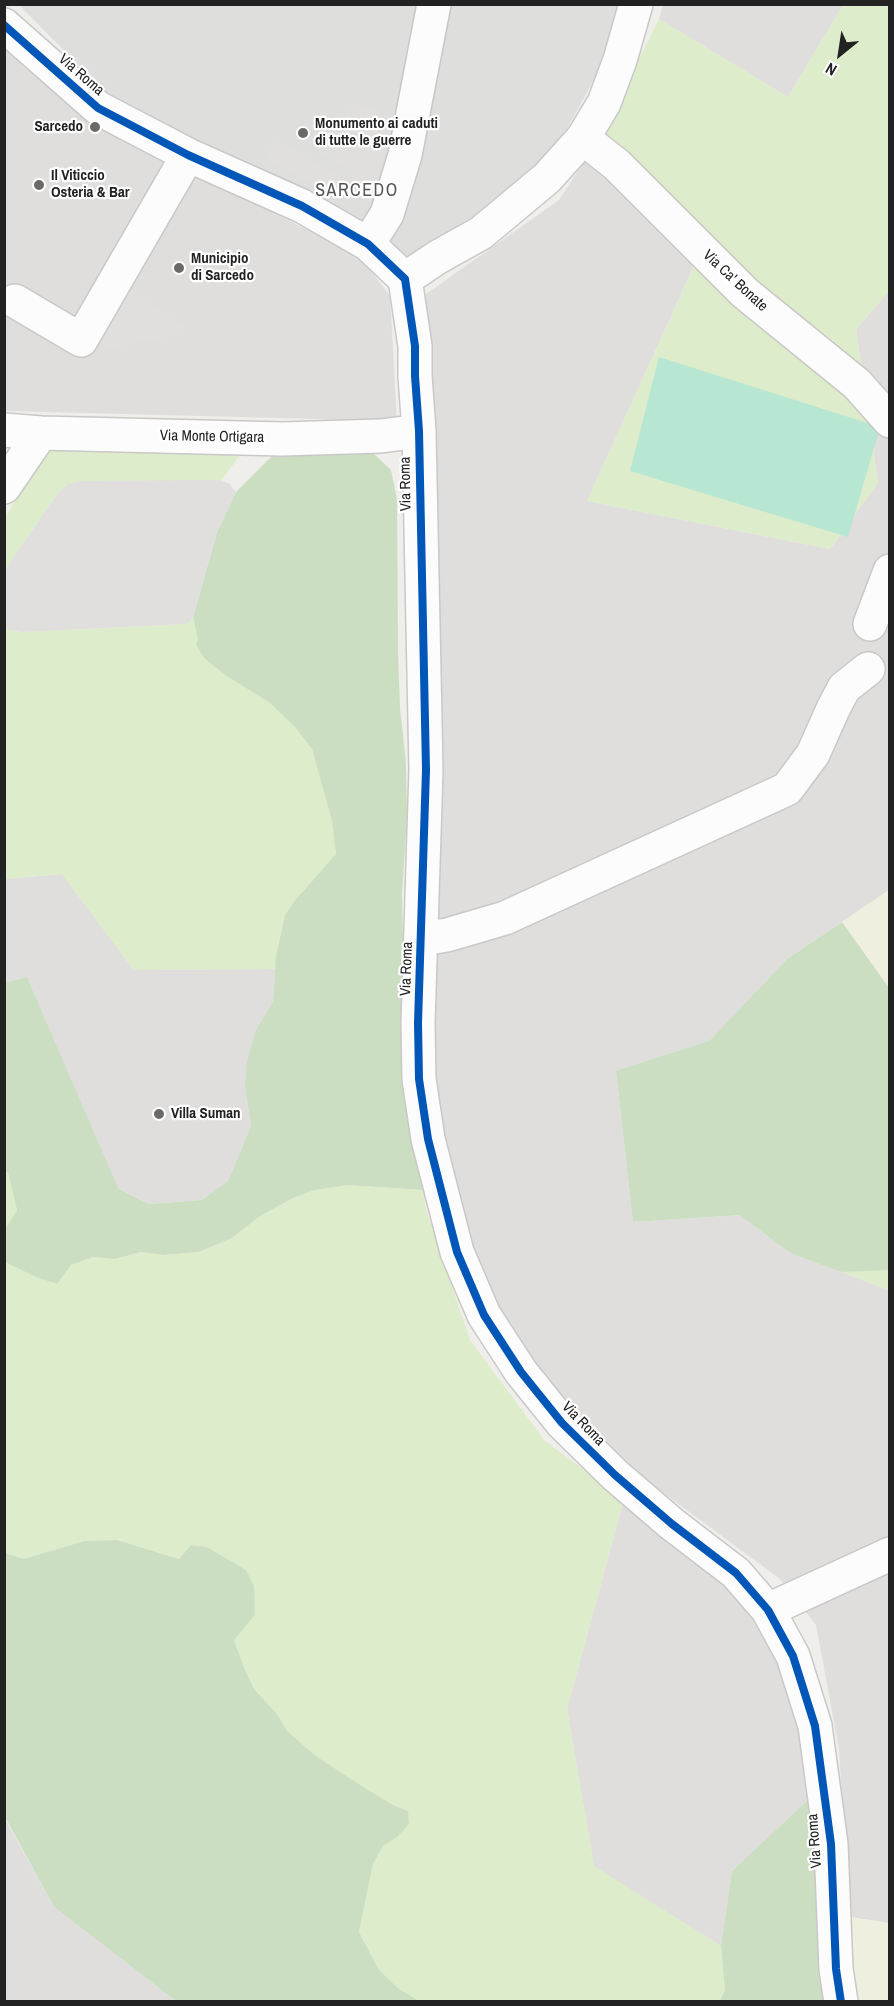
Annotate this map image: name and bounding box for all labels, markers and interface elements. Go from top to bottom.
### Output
north arrow [810,24,870,84]
street label: Via Roma [55,50,107,100]
text: N [821,58,841,81]
place label: Monumento ai caduti di tutte le guerre [315,115,438,150]
place label: Sarcedo [34,118,83,136]
marker: Sarcedo [88,120,102,134]
marker: Monumento ai caduti di tutte le guerre [296,126,310,140]
place label: Il Viticcio Osteria & Bar [51,167,130,202]
marker: Il Viticcio Osteria & Bar [32,178,46,192]
district label: SARCEDO [315,180,399,202]
street label: Via Ca' Bonate [699,246,771,316]
place label: Municipio di Sarcedo [191,250,254,285]
marker: Municipio di Sarcedo [172,261,186,275]
street label: Via Monte Ortigara [160,427,264,447]
street label: Via Roma [397,457,415,511]
street label: Via Roma [397,941,417,997]
place label: Villa Suman [171,1105,241,1123]
marker: Villa Suman [152,1107,166,1121]
street label: Via Roma [558,1398,608,1450]
street label: Via Roma [804,1813,826,1869]

